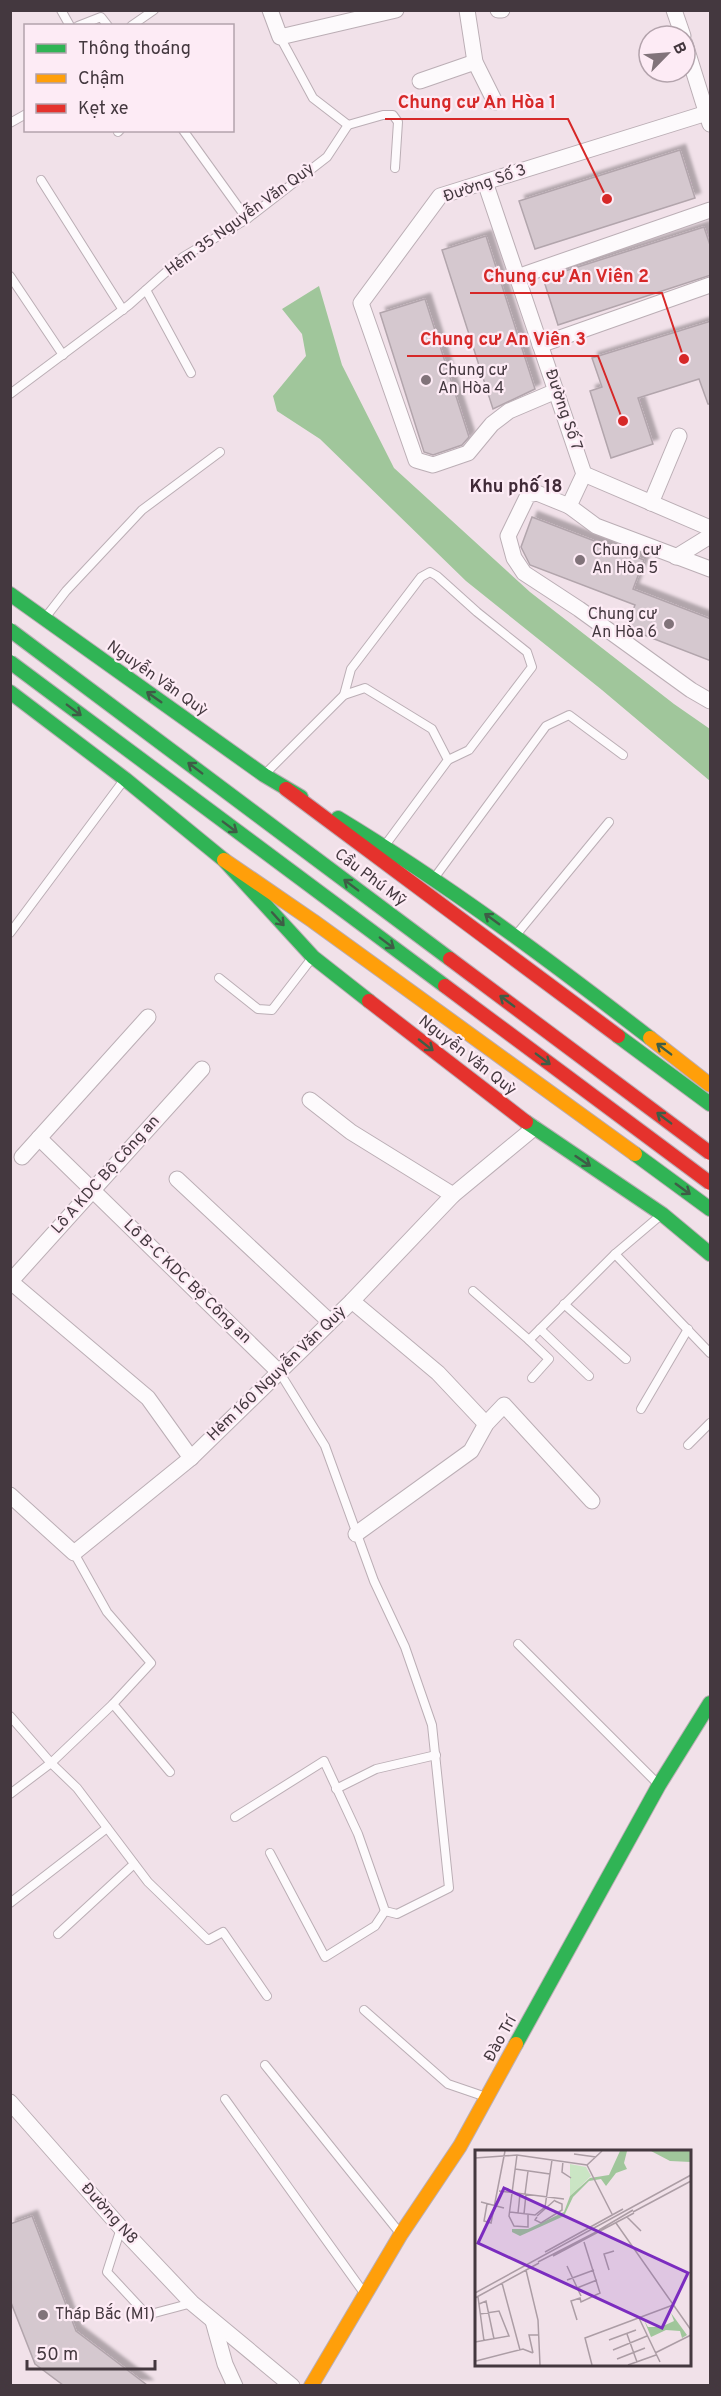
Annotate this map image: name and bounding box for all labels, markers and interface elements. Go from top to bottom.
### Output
legend [24,24,234,132]
north arrow [637,24,697,84]
text: Thông thoáng [78,38,191,61]
text: B [667,39,690,58]
text: Chậm [78,68,125,91]
callout: Chung cư An Hòa 1 [385,83,568,119]
text: Chung cư An Hòa 1 [398,92,556,115]
text: Kẹt xe [78,98,128,121]
street label: Hẻm 35 Nguyễn Văn Quỳ [160,158,319,281]
street label: Đường Số 3 [440,160,529,208]
callout: Chung cư An Viên 2 [470,257,662,293]
text: Chung cư An Viên 2 [483,266,649,289]
callout: Chung cư An Viên 3 [407,320,598,356]
text: Chung cư An Viên 3 [420,329,586,352]
place label: Chung cư An Hòa 4 [438,361,507,399]
street label: Đường Số 7 [540,366,587,453]
marker: Chung cư An Hòa 4 [419,373,433,387]
district label: Khu phố 18 [469,475,563,499]
place label: Chung cư An Hòa 5 [592,541,661,579]
marker: Chung cư An Hòa 5 [573,553,587,567]
place label: Chung cư An Hòa 6 [588,605,657,643]
marker: Chung cư An Hòa 6 [662,617,676,631]
street label: Nguyễn Văn Quỳ [103,635,213,721]
one-way arrow [146,691,162,703]
one-way arrow [65,704,81,717]
one-way arrow [187,762,203,774]
one-way arrow [222,821,238,833]
street label: Cầu Phú Mỹ [330,844,410,911]
one-way arrow [344,878,360,891]
one-way arrow [271,911,285,926]
one-way arrow [484,913,500,925]
one-way arrow [378,937,394,949]
one-way arrow [500,995,516,1008]
street label: Nguyễn Văn Quỳ [414,1010,521,1100]
one-way arrow [418,1038,434,1051]
one-way arrow [656,1043,672,1056]
one-way arrow [535,1053,551,1066]
street label: Lô A KDC Bộ Công an [48,1112,164,1238]
one-way arrow [656,1112,672,1124]
one-way arrow [574,1154,591,1167]
one-way arrow [675,1183,691,1196]
street label: Lô B-C KDC Bộ Công an [119,1216,255,1348]
street label: Hẻm 160 Nguyễn Văn Quỳ [202,1301,351,1446]
street label: Đào Trí [480,2011,523,2066]
inset map [475,2150,691,2366]
street label: Đường N8 [76,2179,142,2249]
place label: Tháp Bắc (M1) [55,2303,155,2325]
marker: Tháp Bắc (M1) [36,2308,50,2322]
scale bar [27,2333,154,2371]
text: 50 m [36,2344,78,2367]

